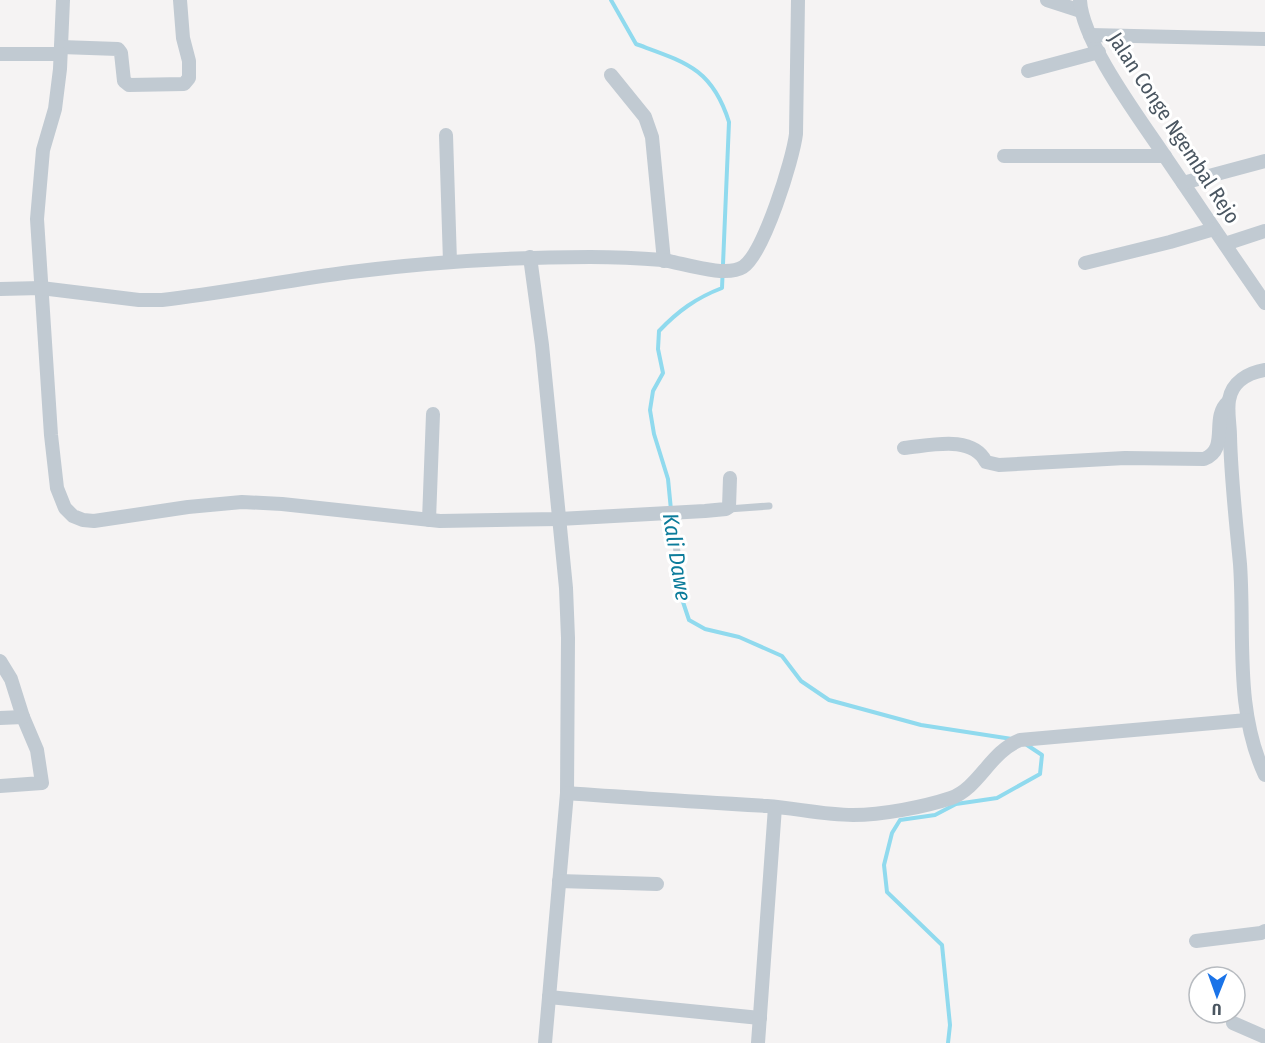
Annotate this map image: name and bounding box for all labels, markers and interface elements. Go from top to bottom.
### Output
street label: Jalan Conge Ngembal Rejo [1102,27,1246,229]
water label: Kali Dawe [657,511,697,603]
north arrow [1187,965,1247,1025]
text: U [1212,1000,1222,1019]

